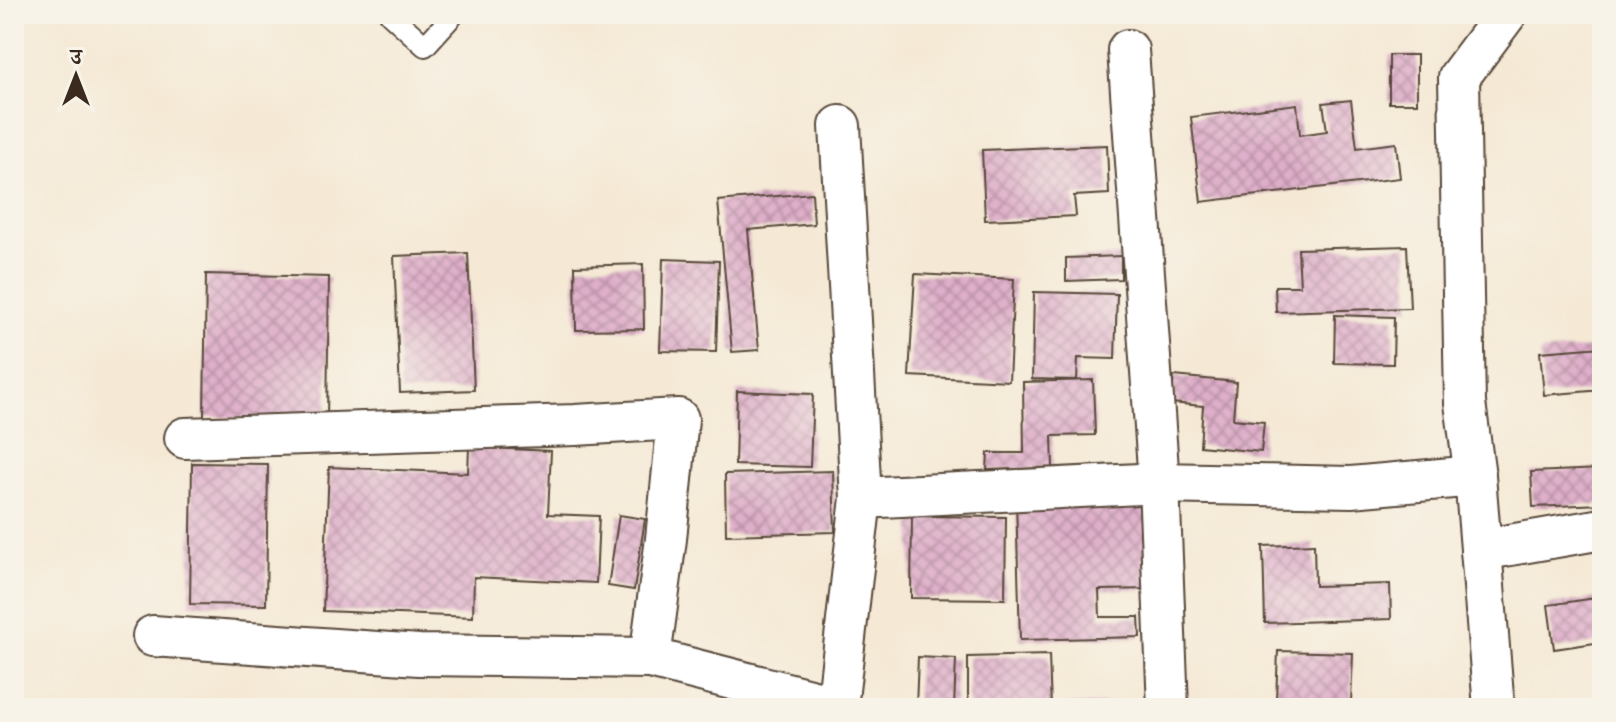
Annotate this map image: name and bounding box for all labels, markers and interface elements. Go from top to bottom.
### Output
north arrow [36,36,116,116]
text: उ [68,43,83,70]

